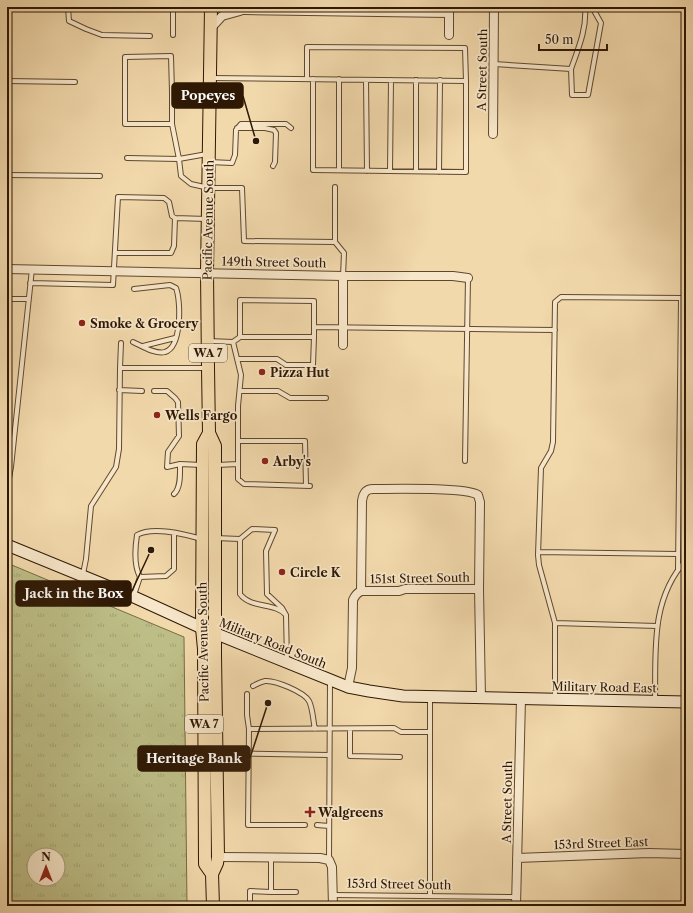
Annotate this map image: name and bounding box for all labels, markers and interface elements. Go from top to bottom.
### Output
scale bar [539,26,607,52]
street label: A Street South [474,28,490,112]
text: 50 m [545,32,574,47]
callout: Popeyes [172,83,243,108]
text: Popeyes [181,87,235,103]
street label: Pacific Avenue South [199,159,217,280]
street label: 149th Street South [221,254,327,270]
place label: Smoke & Grocery [90,316,199,331]
marker: Smoke & Grocery [77,318,87,328]
road number: WA 7 [189,344,227,362]
place label: Pizza Hut [270,365,330,380]
marker: Pizza Hut [257,367,267,377]
place label: Wells Fargo [164,408,238,423]
marker: Wells Fargo [152,410,162,420]
place label: Arby's [272,454,312,469]
marker: Arby's [260,456,270,466]
place label: Circle K [290,565,341,580]
marker: Circle K [277,567,287,577]
street label: 151st Street South [370,570,471,586]
callout: Jack in the Box [16,581,131,606]
street label: Pacific Avenue South [194,581,212,702]
text: Jack in the Box [22,585,124,601]
street label: Military Road South [217,615,329,672]
street label: Military Road East [551,679,657,695]
road number: WA 7 [185,715,223,733]
callout: Heritage Bank [138,746,250,771]
text: Heritage Bank [146,750,243,766]
street label: A Street South [499,760,515,844]
place label: Walgreens [317,805,384,820]
marker: Walgreens [305,807,315,817]
street label: 153rd Street East [553,834,649,852]
north arrow [26,847,66,887]
text: N [41,850,51,864]
street label: 153rd Street South [347,876,452,892]

